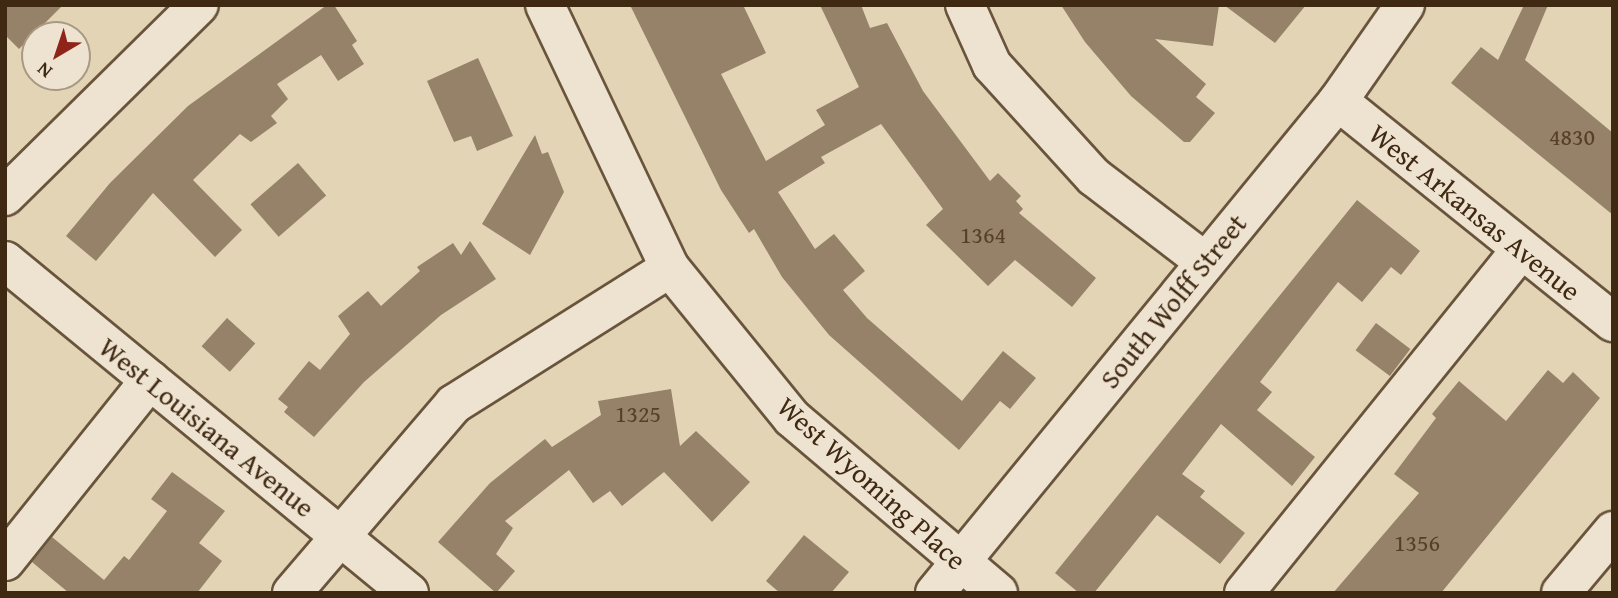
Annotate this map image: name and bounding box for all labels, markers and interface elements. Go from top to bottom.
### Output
north arrow [21,21,91,91]
text: N [30,56,58,86]
street label: West Arkansas Avenue [1362,116,1588,308]
house number: 4830 [1549,123,1595,151]
street label: South Wolff Street [1092,207,1254,395]
house number: 1364 [960,221,1006,249]
street label: West Louisiana Avenue [93,330,321,524]
street label: West Wyoming Place [771,389,973,577]
house number: 1325 [615,400,661,428]
house number: 1356 [1394,529,1440,557]

